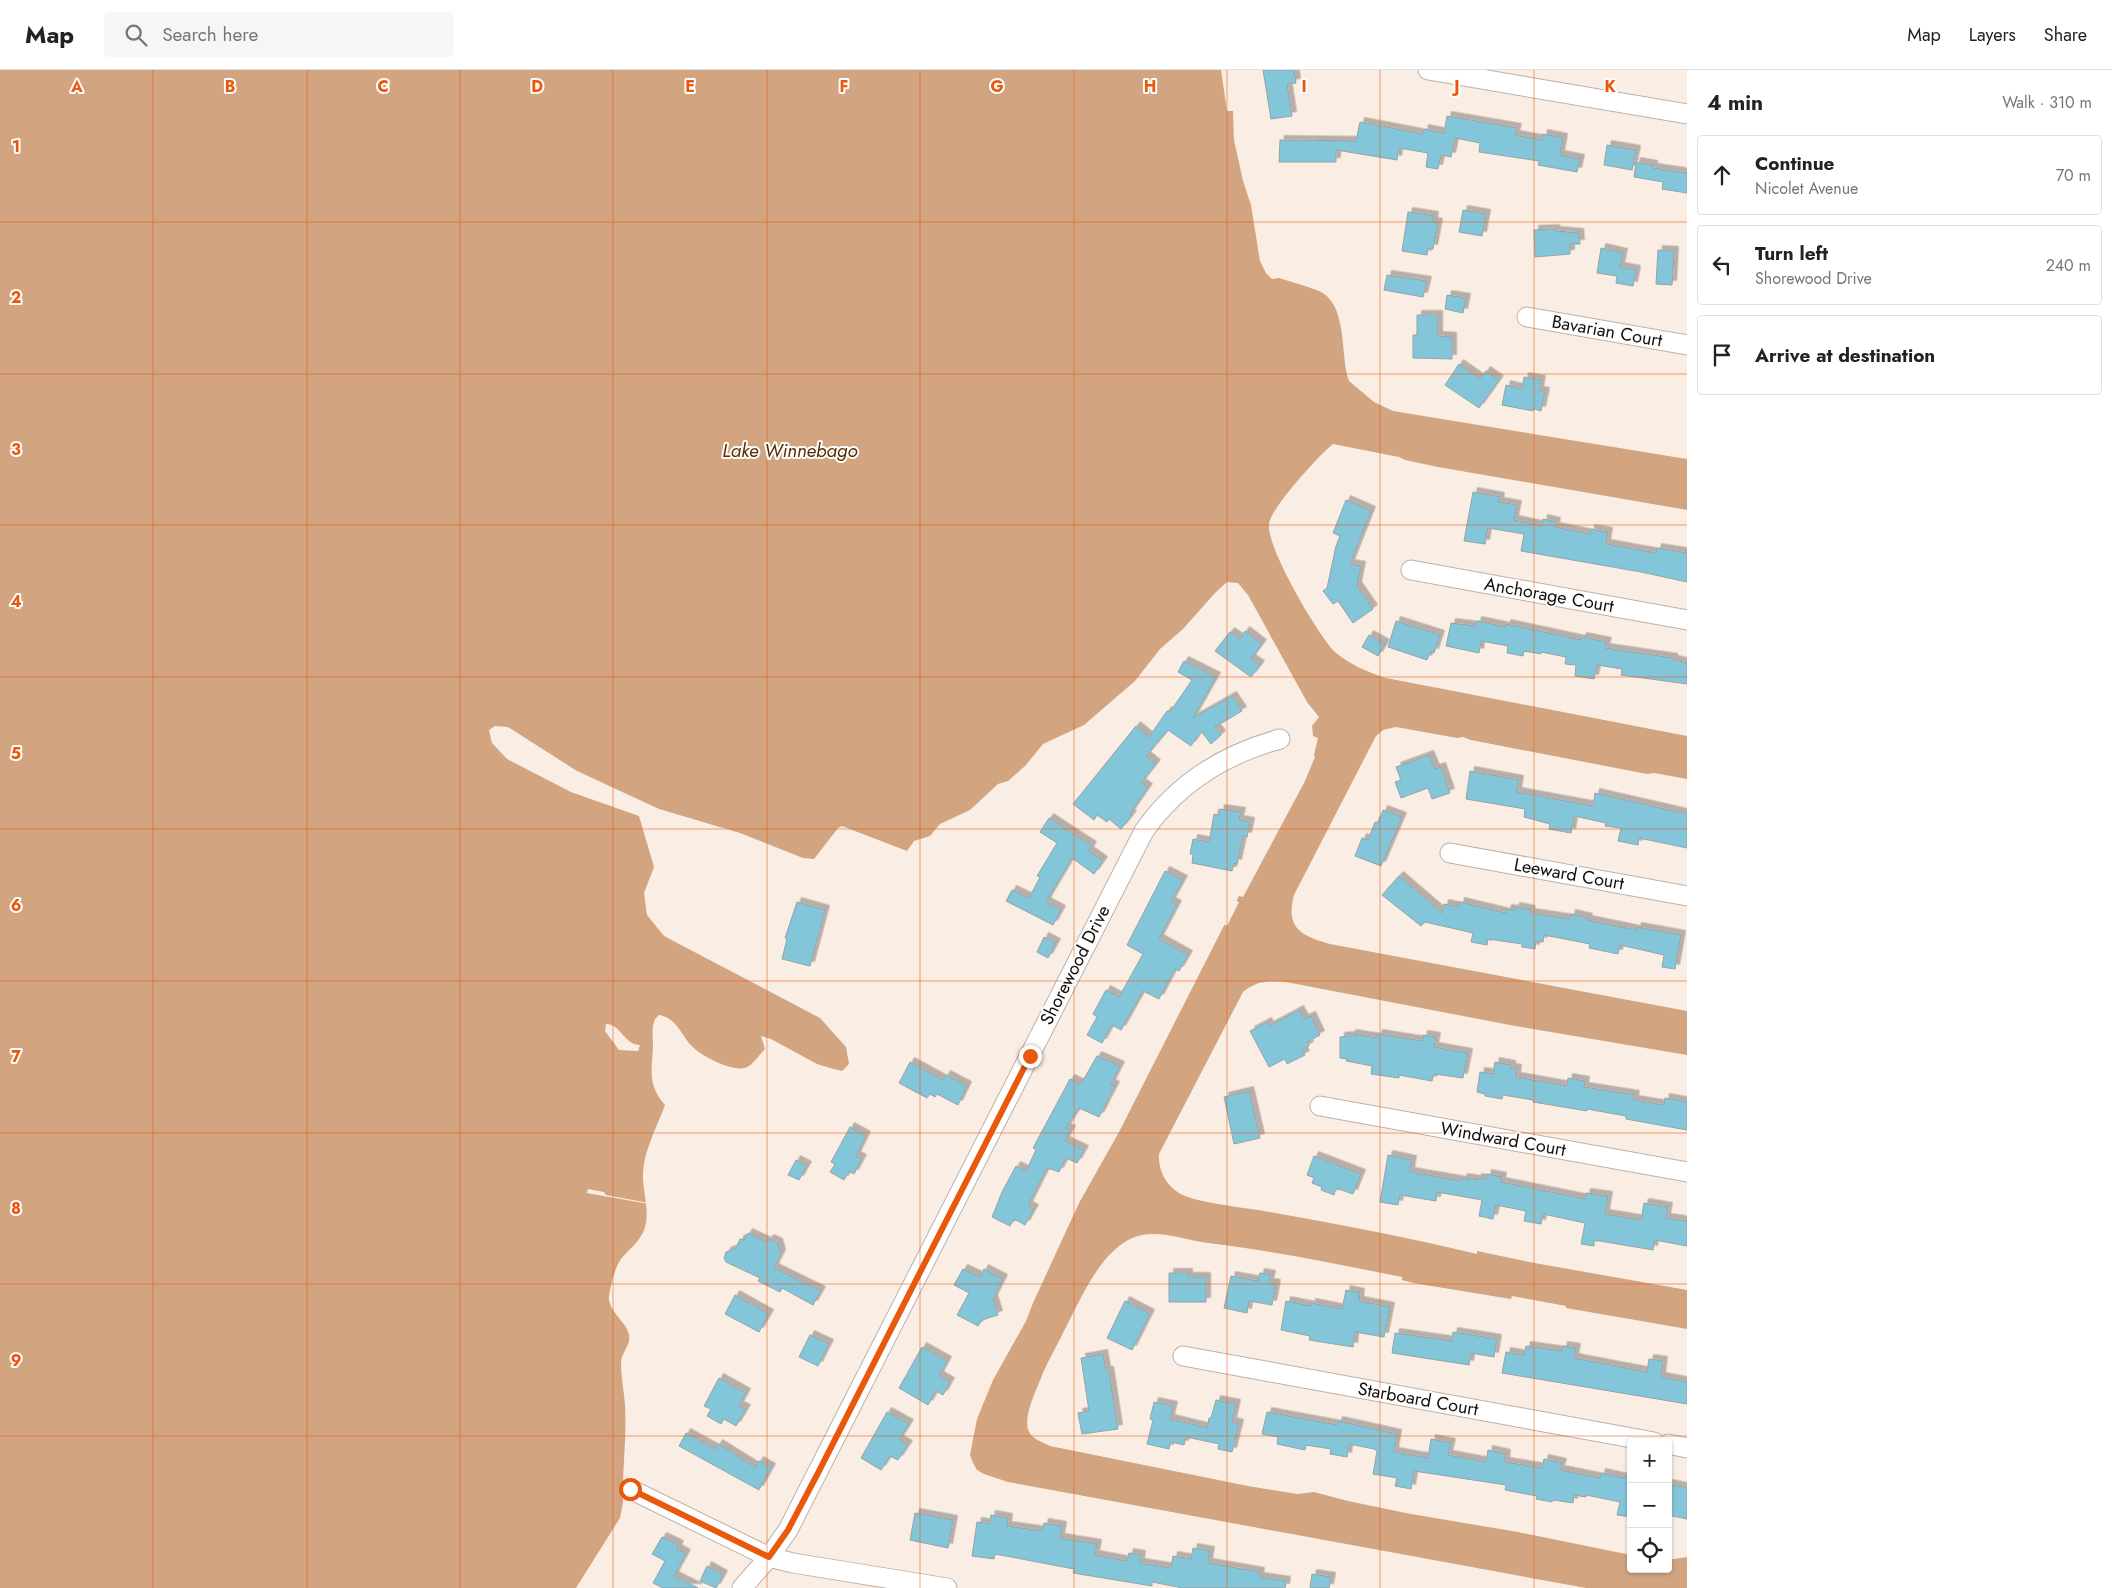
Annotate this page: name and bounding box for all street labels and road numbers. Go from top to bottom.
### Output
street label: Bavarian Court [1550,309,1665,354]
street label: Anchorage Court [1482,571,1616,619]
street label: Leeward Court [1512,852,1627,897]
street label: Shorewood Drive [1034,901,1116,1029]
street label: Windward Court [1438,1115,1568,1163]
street label: Starboard Court [1356,1376,1481,1422]

